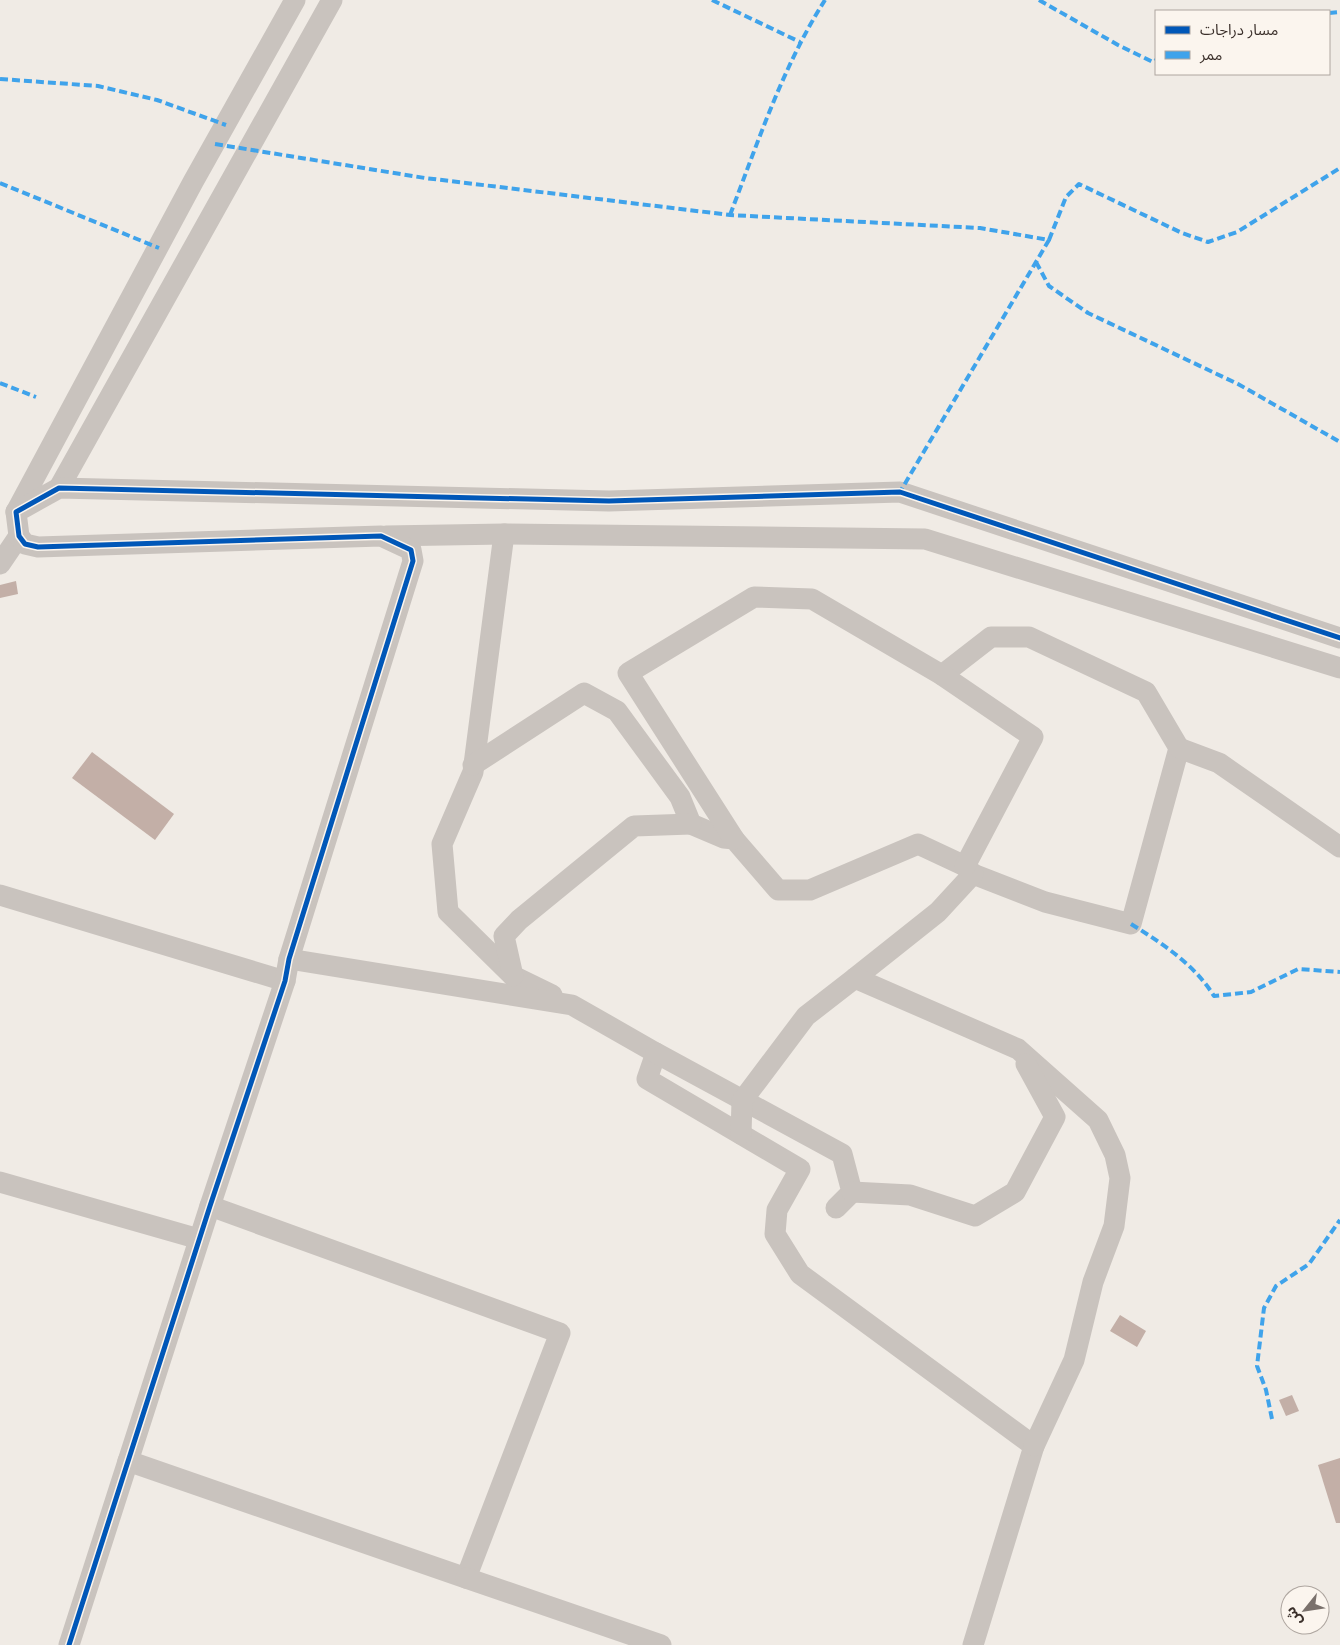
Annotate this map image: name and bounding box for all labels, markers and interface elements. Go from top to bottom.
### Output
legend [1155,10,1330,75]
text: مسار دراجات [1200,19,1278,39]
text: ممر [1199,44,1223,64]
north arrow [1280,1585,1330,1635]
text: ش [1280,1604,1306,1630]

